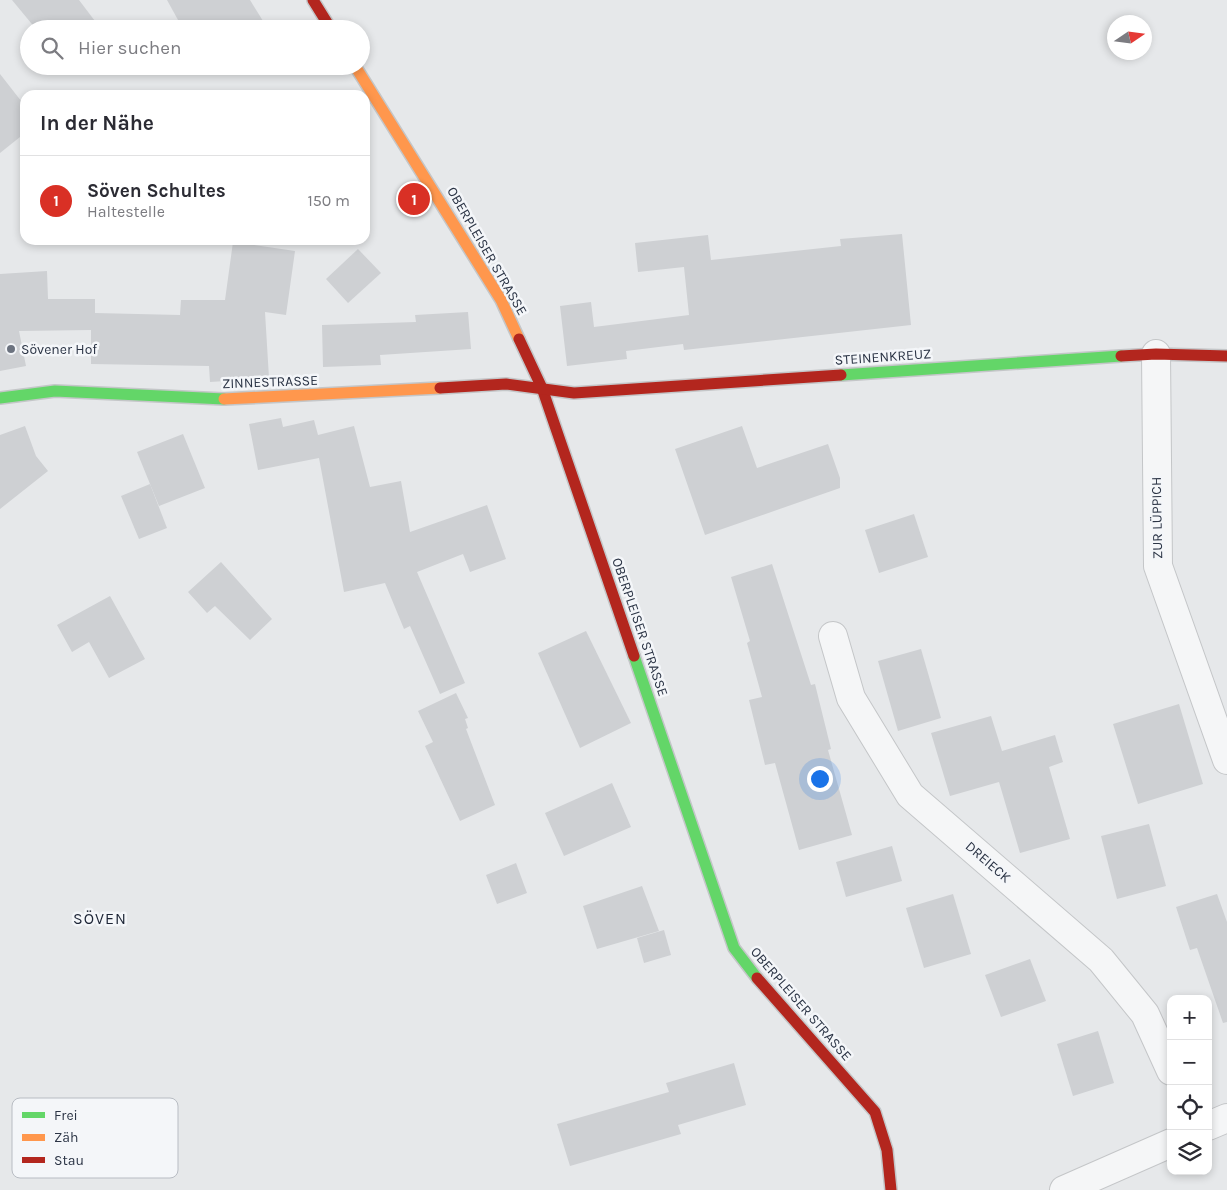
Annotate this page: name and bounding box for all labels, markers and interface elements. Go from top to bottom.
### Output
north arrow [1107,15,1152,60]
search box [20,20,370,75]
icon: search [38,34,66,62]
text: Hier suchen [78,37,181,59]
text: In der Nähe [40,111,154,135]
text: Söven Schultes [87,180,226,202]
pin: 1 [398,180,430,218]
street label: OBERPLEISER STRASSE [443,184,531,318]
text: 1 [53,191,59,210]
text: 150 m [307,191,350,210]
text: Haltestelle [87,202,165,221]
place label: Sövener Hof [21,341,97,358]
marker: Sövener Hof [5,343,17,355]
street label: STEINENKREUZ [834,345,932,369]
street label: ZINNESTRASSE [222,372,318,392]
street label: ZUR LÜPPICH [1148,477,1166,559]
street label: OBERPLEISER STRASSE [608,555,672,699]
your location [807,766,833,792]
street label: DREIECK [962,838,1015,887]
district label: SÖVEN [73,909,127,928]
street label: OBERPLEISER STRASSE [747,944,855,1064]
map controls [1167,995,1212,1175]
button: + [1167,995,1212,1040]
button: − [1167,1040,1212,1085]
button: locate [1167,1085,1212,1130]
legend [12,1098,178,1178]
text: Frei [54,1107,78,1124]
text: Zäh [54,1129,78,1146]
button: layers [1167,1130,1212,1175]
text: Stau [54,1152,84,1169]

